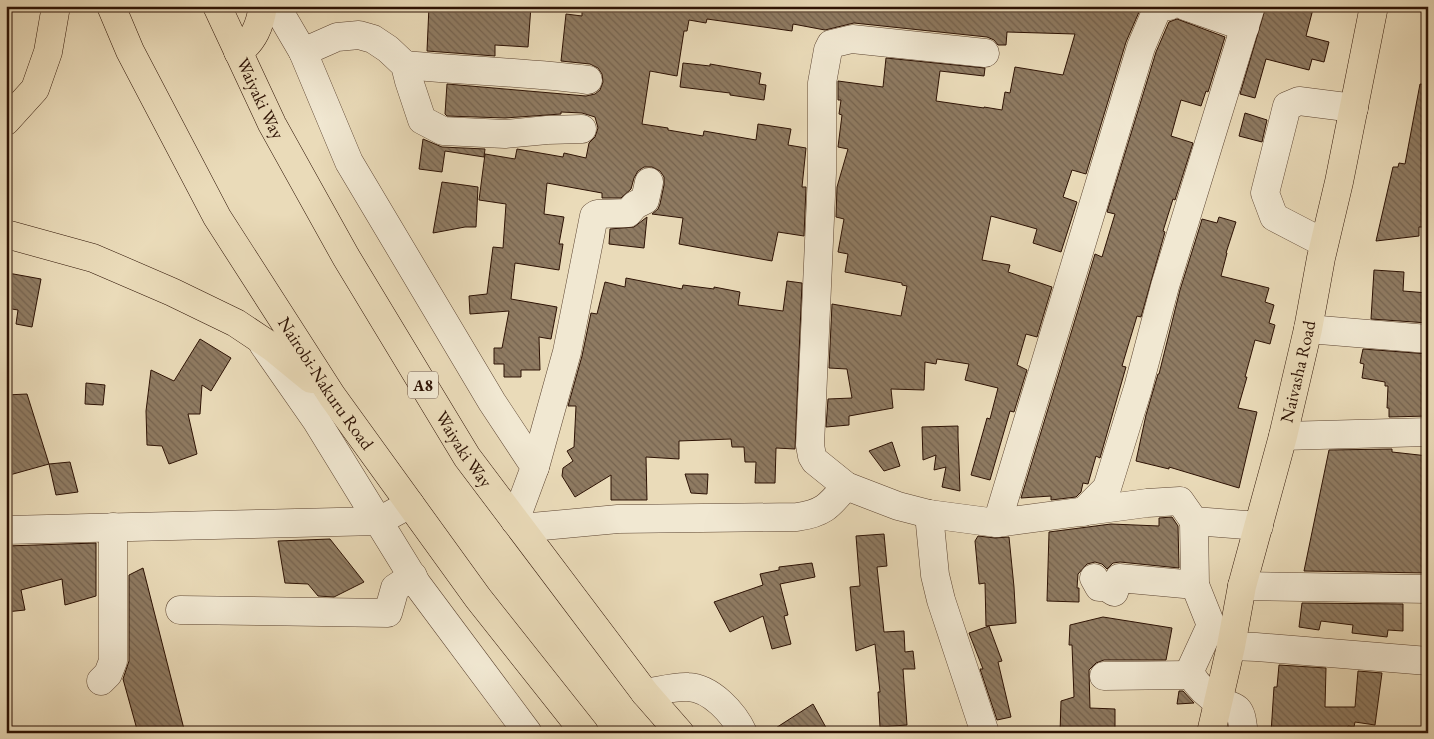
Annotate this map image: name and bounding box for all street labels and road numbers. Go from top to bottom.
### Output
street label: Waiyaki Way [232,54,290,143]
street label: Nairobi-Nakuru Road [273,312,380,455]
street label: Naivasha Road [1275,318,1321,425]
road number: A8 [408,372,438,398]
street label: Waiyaki Way [431,407,498,492]

